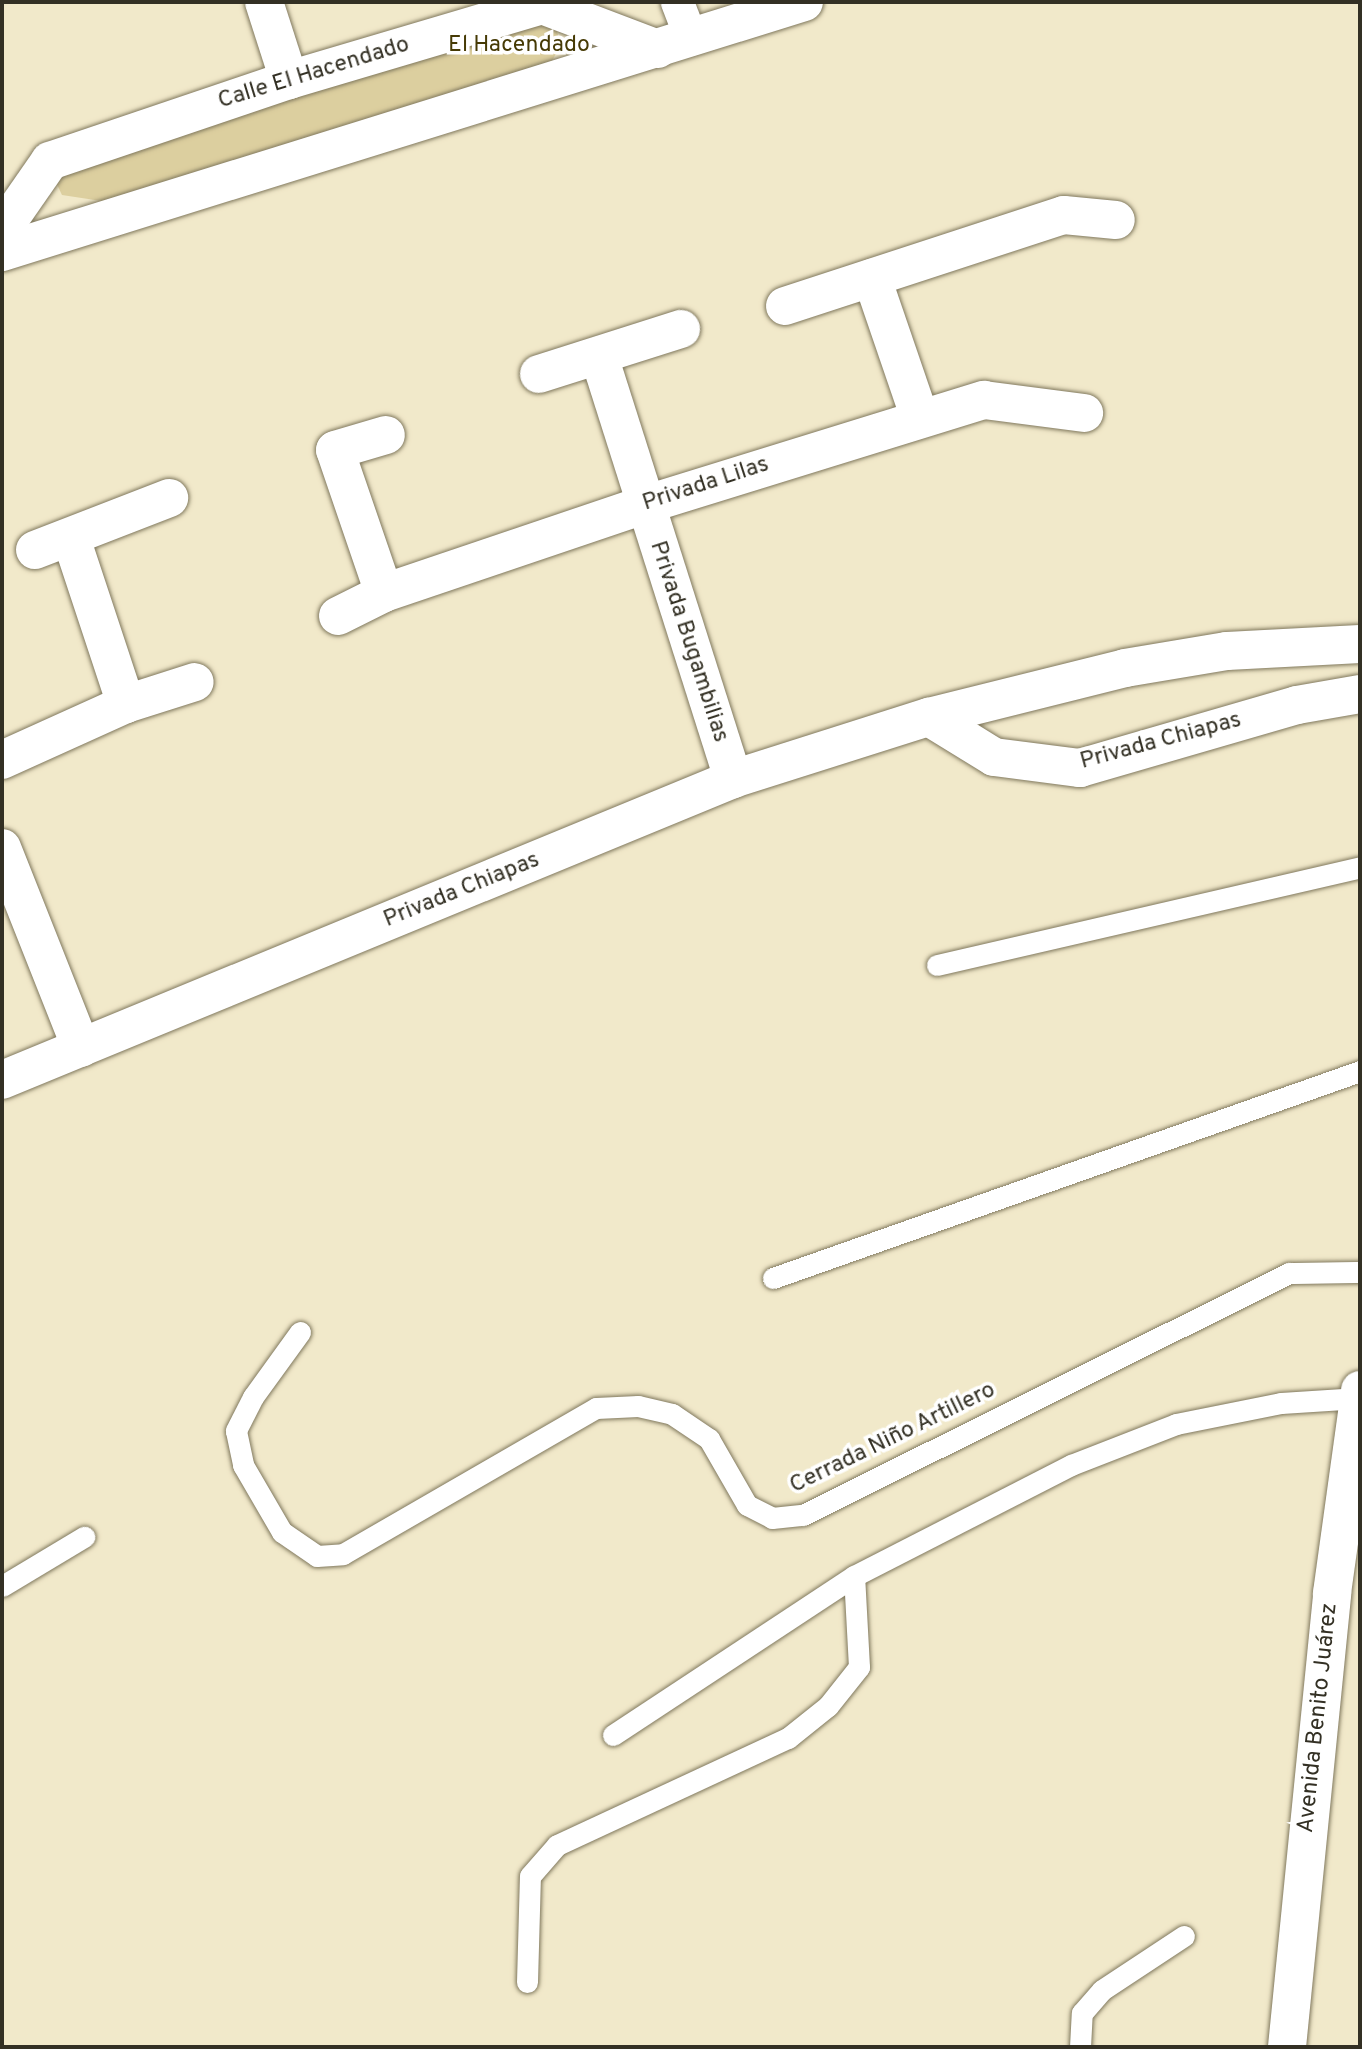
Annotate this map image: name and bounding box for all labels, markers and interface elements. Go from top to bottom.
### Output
street label: Calle El Hacendado [215,32,413,116]
park label: El Hacendado [448,32,590,60]
street label: Privada Lilas [639,452,773,518]
street label: Privada Bugambilias [642,538,734,746]
street label: Privada Chiapas [1077,707,1245,777]
street label: Privada Chiapas [380,847,544,935]
street label: Cerrada Niño Artillero [785,1377,1001,1501]
street label: Avenida Benito Juárez [1293,1602,1345,1834]

